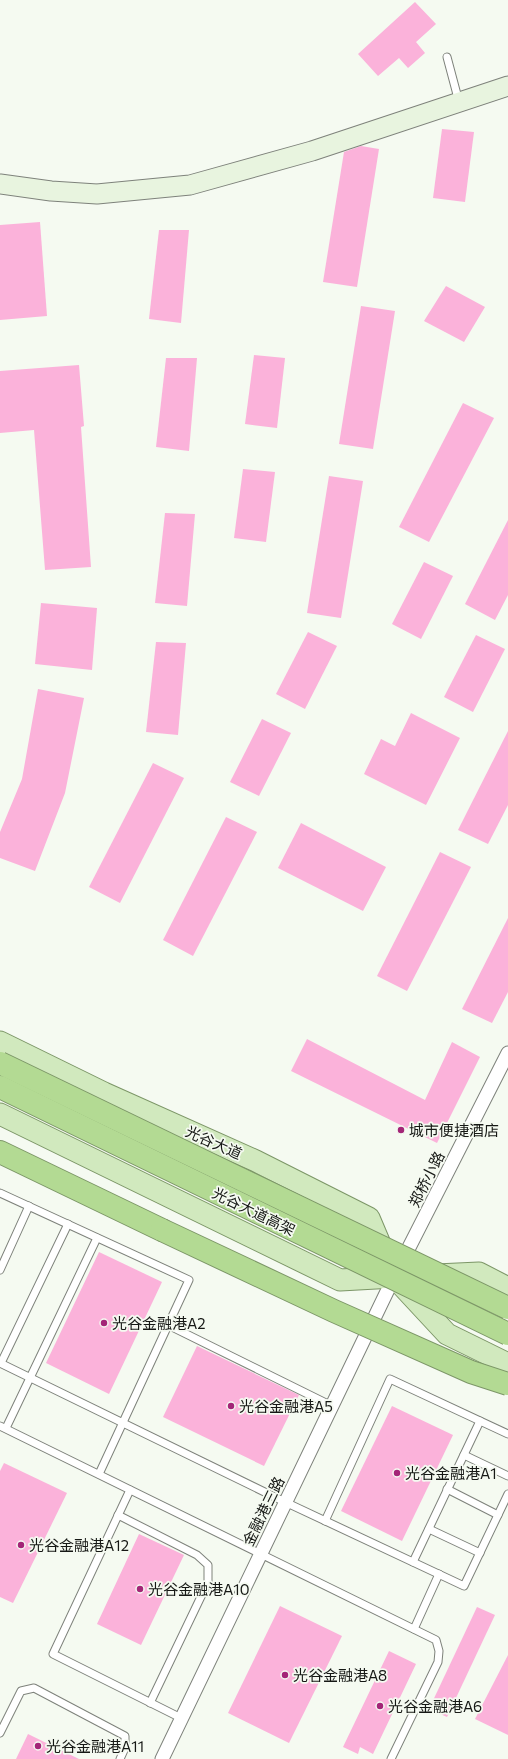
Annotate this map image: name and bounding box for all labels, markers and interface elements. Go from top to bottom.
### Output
place label: 城市便捷酒店 [409,1121,499,1139]
street label: 光谷大道 [183,1122,245,1162]
marker: 城市便捷酒店 [396,1125,406,1135]
street label: 郑桥小路 [404,1148,448,1210]
street label: 光谷大道高架 [210,1183,298,1239]
place label: 光谷金融港A2 [112,1314,206,1332]
marker: 光谷金融港A2 [99,1318,109,1328]
place label: 光谷金融港A5 [239,1397,333,1415]
marker: 光谷金融港A5 [226,1401,236,1411]
place label: 光谷金融港A1 [405,1464,497,1482]
marker: 光谷金融港A1 [392,1468,402,1478]
street label: 金融港三路 [238,1473,288,1549]
place label: 光谷金融港A12 [29,1536,129,1554]
marker: 光谷金融港A12 [16,1540,26,1550]
place label: 光谷金融港A10 [148,1580,250,1598]
marker: 光谷金融港A10 [135,1584,145,1594]
place label: 光谷金融港A8 [293,1666,387,1684]
marker: 光谷金融港A8 [280,1670,290,1680]
place label: 光谷金融港A6 [388,1697,482,1715]
marker: 光谷金融港A6 [375,1701,385,1711]
place label: 光谷金融港A11 [46,1737,144,1755]
marker: 光谷金融港A11 [33,1741,43,1751]

